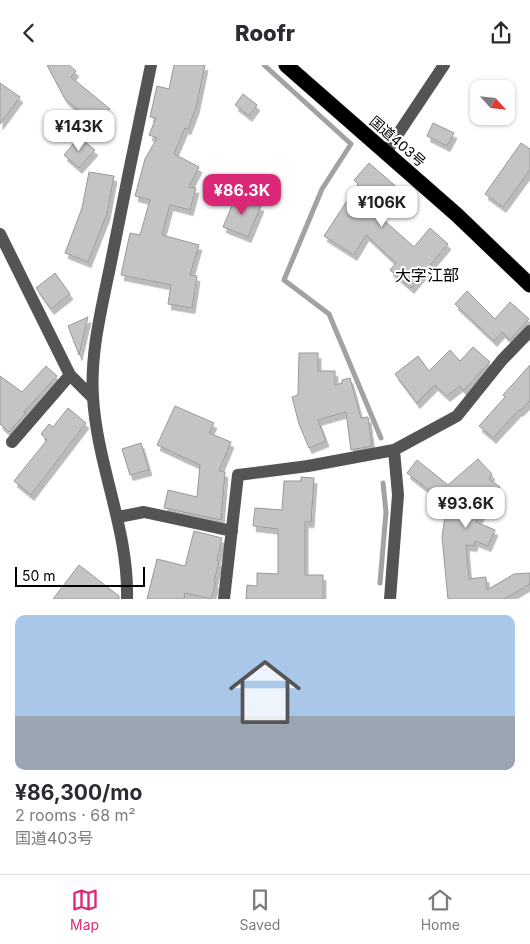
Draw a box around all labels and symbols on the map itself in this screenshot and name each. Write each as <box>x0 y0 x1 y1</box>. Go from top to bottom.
north arrow <box>470 80 515 125</box>
pin: ¥143K <box>44 109 114 152</box>
street label: 国道403号 <box>367 112 429 170</box>
pin: ¥86.3K <box>201 173 283 216</box>
pin: ¥106K <box>347 185 417 228</box>
district label: 大字江部 <box>395 265 459 285</box>
pin: ¥93.6K <box>425 487 507 529</box>
scale bar <box>15 564 145 587</box>

